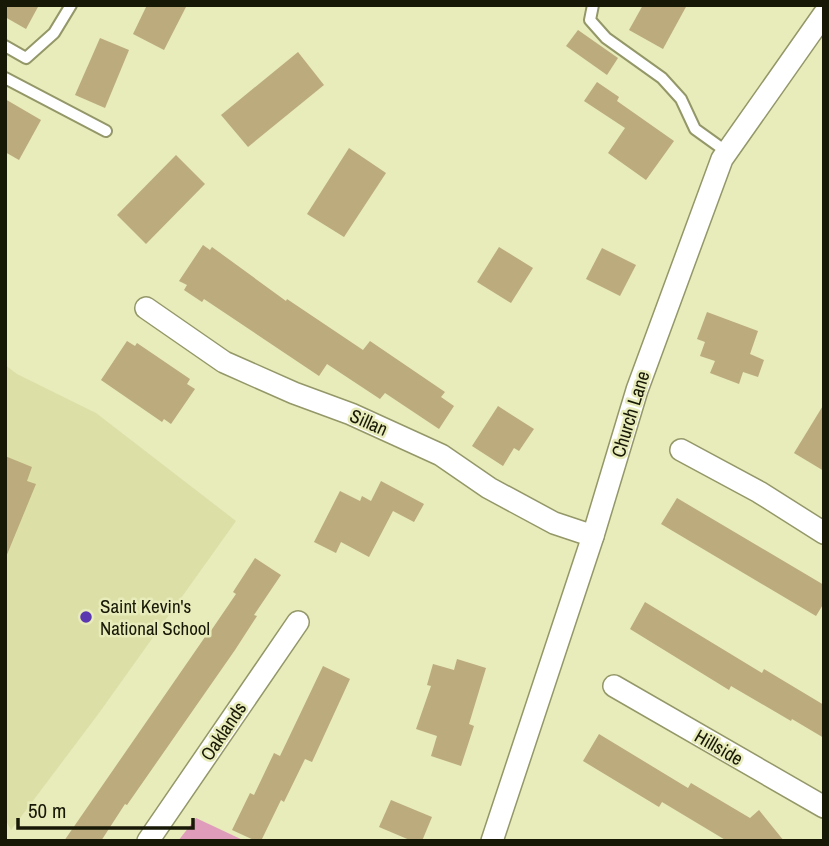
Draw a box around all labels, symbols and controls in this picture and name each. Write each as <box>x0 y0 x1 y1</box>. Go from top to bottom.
street label: Church Lane <box>605 368 655 460</box>
street label: Sillan <box>346 402 392 442</box>
place label: Saint Kevin's National School <box>100 593 210 641</box>
marker: Saint Kevin's National School <box>78 609 94 625</box>
street label: Oaklands <box>194 696 252 766</box>
street label: Hillside <box>690 723 748 771</box>
scale bar <box>18 786 192 830</box>
text: 50 m <box>28 796 66 825</box>

